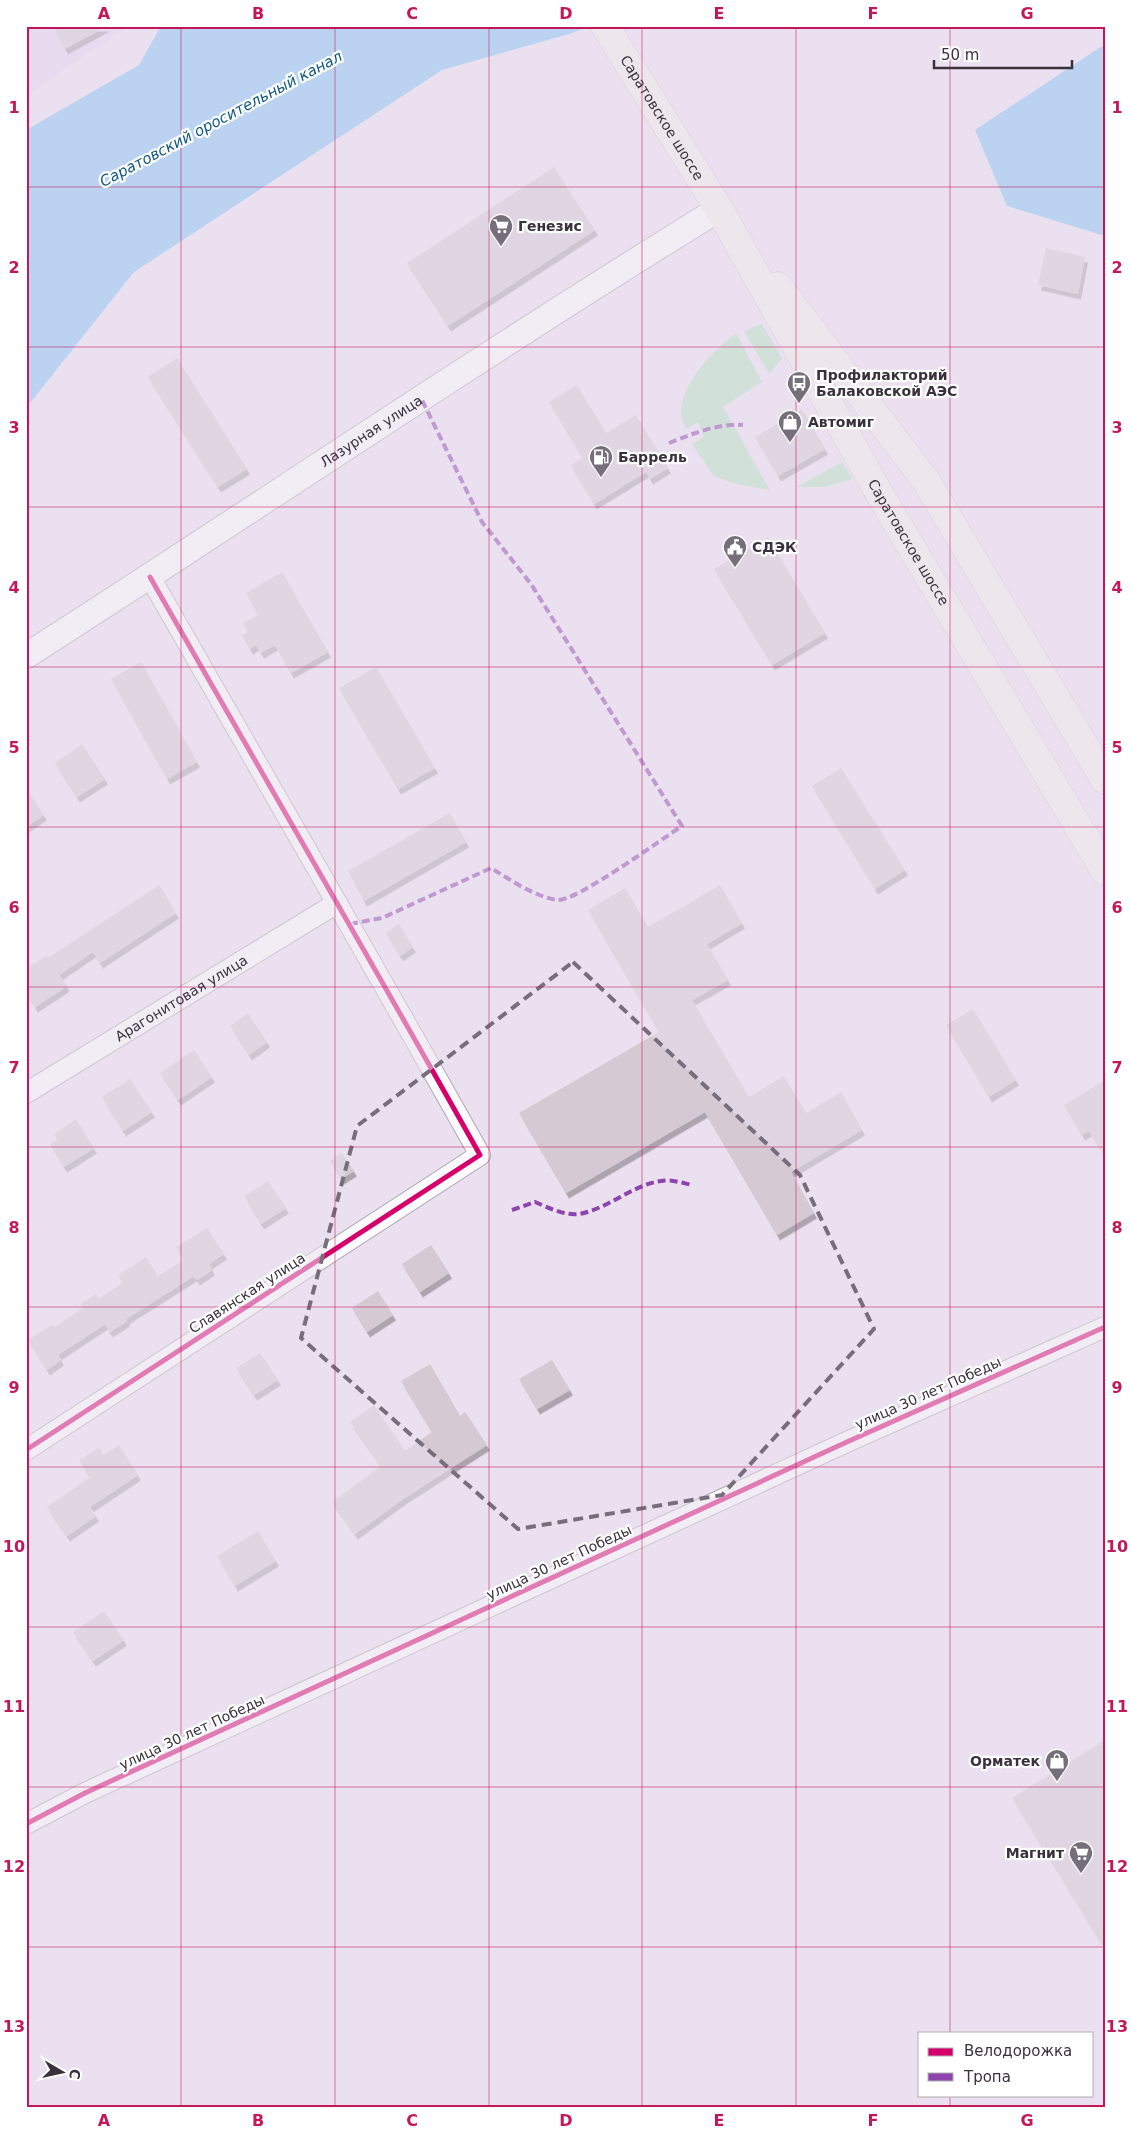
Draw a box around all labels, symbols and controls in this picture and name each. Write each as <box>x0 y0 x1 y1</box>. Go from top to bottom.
text: A <box>98 4 111 23</box>
text: B <box>252 4 264 23</box>
text: C <box>406 4 418 23</box>
text: D <box>559 4 573 23</box>
text: E <box>714 4 724 23</box>
text: F <box>868 4 878 23</box>
text: G <box>1020 4 1034 23</box>
scale bar <box>934 38 1071 70</box>
text: 50 m <box>941 46 979 64</box>
water label: Саратовский оросительный канал <box>97 47 346 191</box>
street label: Саратовское шоссе <box>617 52 707 183</box>
text: 1 <box>8 98 20 117</box>
text: 1 <box>1111 98 1123 117</box>
supermarket icon: Генезис <box>488 213 514 247</box>
place label: Генезис <box>518 218 582 234</box>
text: 2 <box>8 258 20 277</box>
text: 2 <box>1111 258 1123 277</box>
place label: Профилакторий Балаковской АЭС <box>816 367 957 399</box>
bus stop icon: Профилакторий Балаковской АЭС <box>786 370 812 404</box>
street label: Лазурная улица <box>317 392 425 470</box>
shop icon: Автомиг <box>777 409 803 443</box>
place label: Автомиг <box>808 414 874 430</box>
text: 3 <box>8 418 20 437</box>
text: 3 <box>1111 418 1123 437</box>
fuel station icon: Баррель <box>588 444 614 478</box>
place label: Баррель <box>618 449 687 465</box>
street label: Саратовское шоссе <box>865 476 952 608</box>
public building icon: СДЭК <box>722 534 748 568</box>
place label: СДЭК <box>752 539 797 555</box>
text: 4 <box>8 578 20 597</box>
text: 4 <box>1111 578 1123 597</box>
text: 5 <box>8 738 20 757</box>
text: 5 <box>1111 738 1123 757</box>
text: 6 <box>8 898 20 917</box>
text: 6 <box>1111 898 1123 917</box>
street label: Арагонитовая улица <box>112 952 250 1045</box>
text: 7 <box>8 1058 20 1077</box>
text: 7 <box>1111 1058 1123 1077</box>
text: 8 <box>8 1218 20 1237</box>
text: 8 <box>1111 1218 1123 1237</box>
street label: Славянская улица <box>186 1249 308 1337</box>
street label: улица 30 лет Победы <box>852 1353 1004 1433</box>
text: 9 <box>8 1378 20 1397</box>
text: 9 <box>1111 1378 1123 1397</box>
street label: улица 30 лет Победы <box>484 1521 634 1603</box>
text: 10 <box>3 1537 25 1556</box>
text: 10 <box>1106 1537 1128 1556</box>
street label: улица 30 лет Победы <box>117 1691 267 1773</box>
text: 11 <box>3 1697 25 1716</box>
text: 11 <box>1106 1697 1128 1716</box>
shop icon: Орматек <box>1044 1748 1070 1782</box>
place label: Орматек <box>970 1753 1040 1769</box>
supermarket icon: Магнит <box>1068 1840 1094 1874</box>
place label: Магнит <box>1006 1845 1065 1861</box>
text: 12 <box>3 1857 25 1876</box>
text: 12 <box>1106 1857 1128 1876</box>
text: 13 <box>3 2017 25 2036</box>
text: 13 <box>1106 2017 1128 2036</box>
legend <box>918 2032 1094 2096</box>
text: Велодорожка <box>964 2042 1072 2060</box>
north arrow <box>38 2046 88 2096</box>
text: С <box>66 2068 84 2080</box>
text: Тропа <box>963 2068 1011 2086</box>
text: A <box>98 2111 111 2130</box>
text: B <box>252 2111 264 2130</box>
text: C <box>406 2111 418 2130</box>
text: D <box>559 2111 573 2130</box>
text: E <box>714 2111 724 2130</box>
text: F <box>868 2111 878 2130</box>
text: G <box>1020 2111 1034 2130</box>

